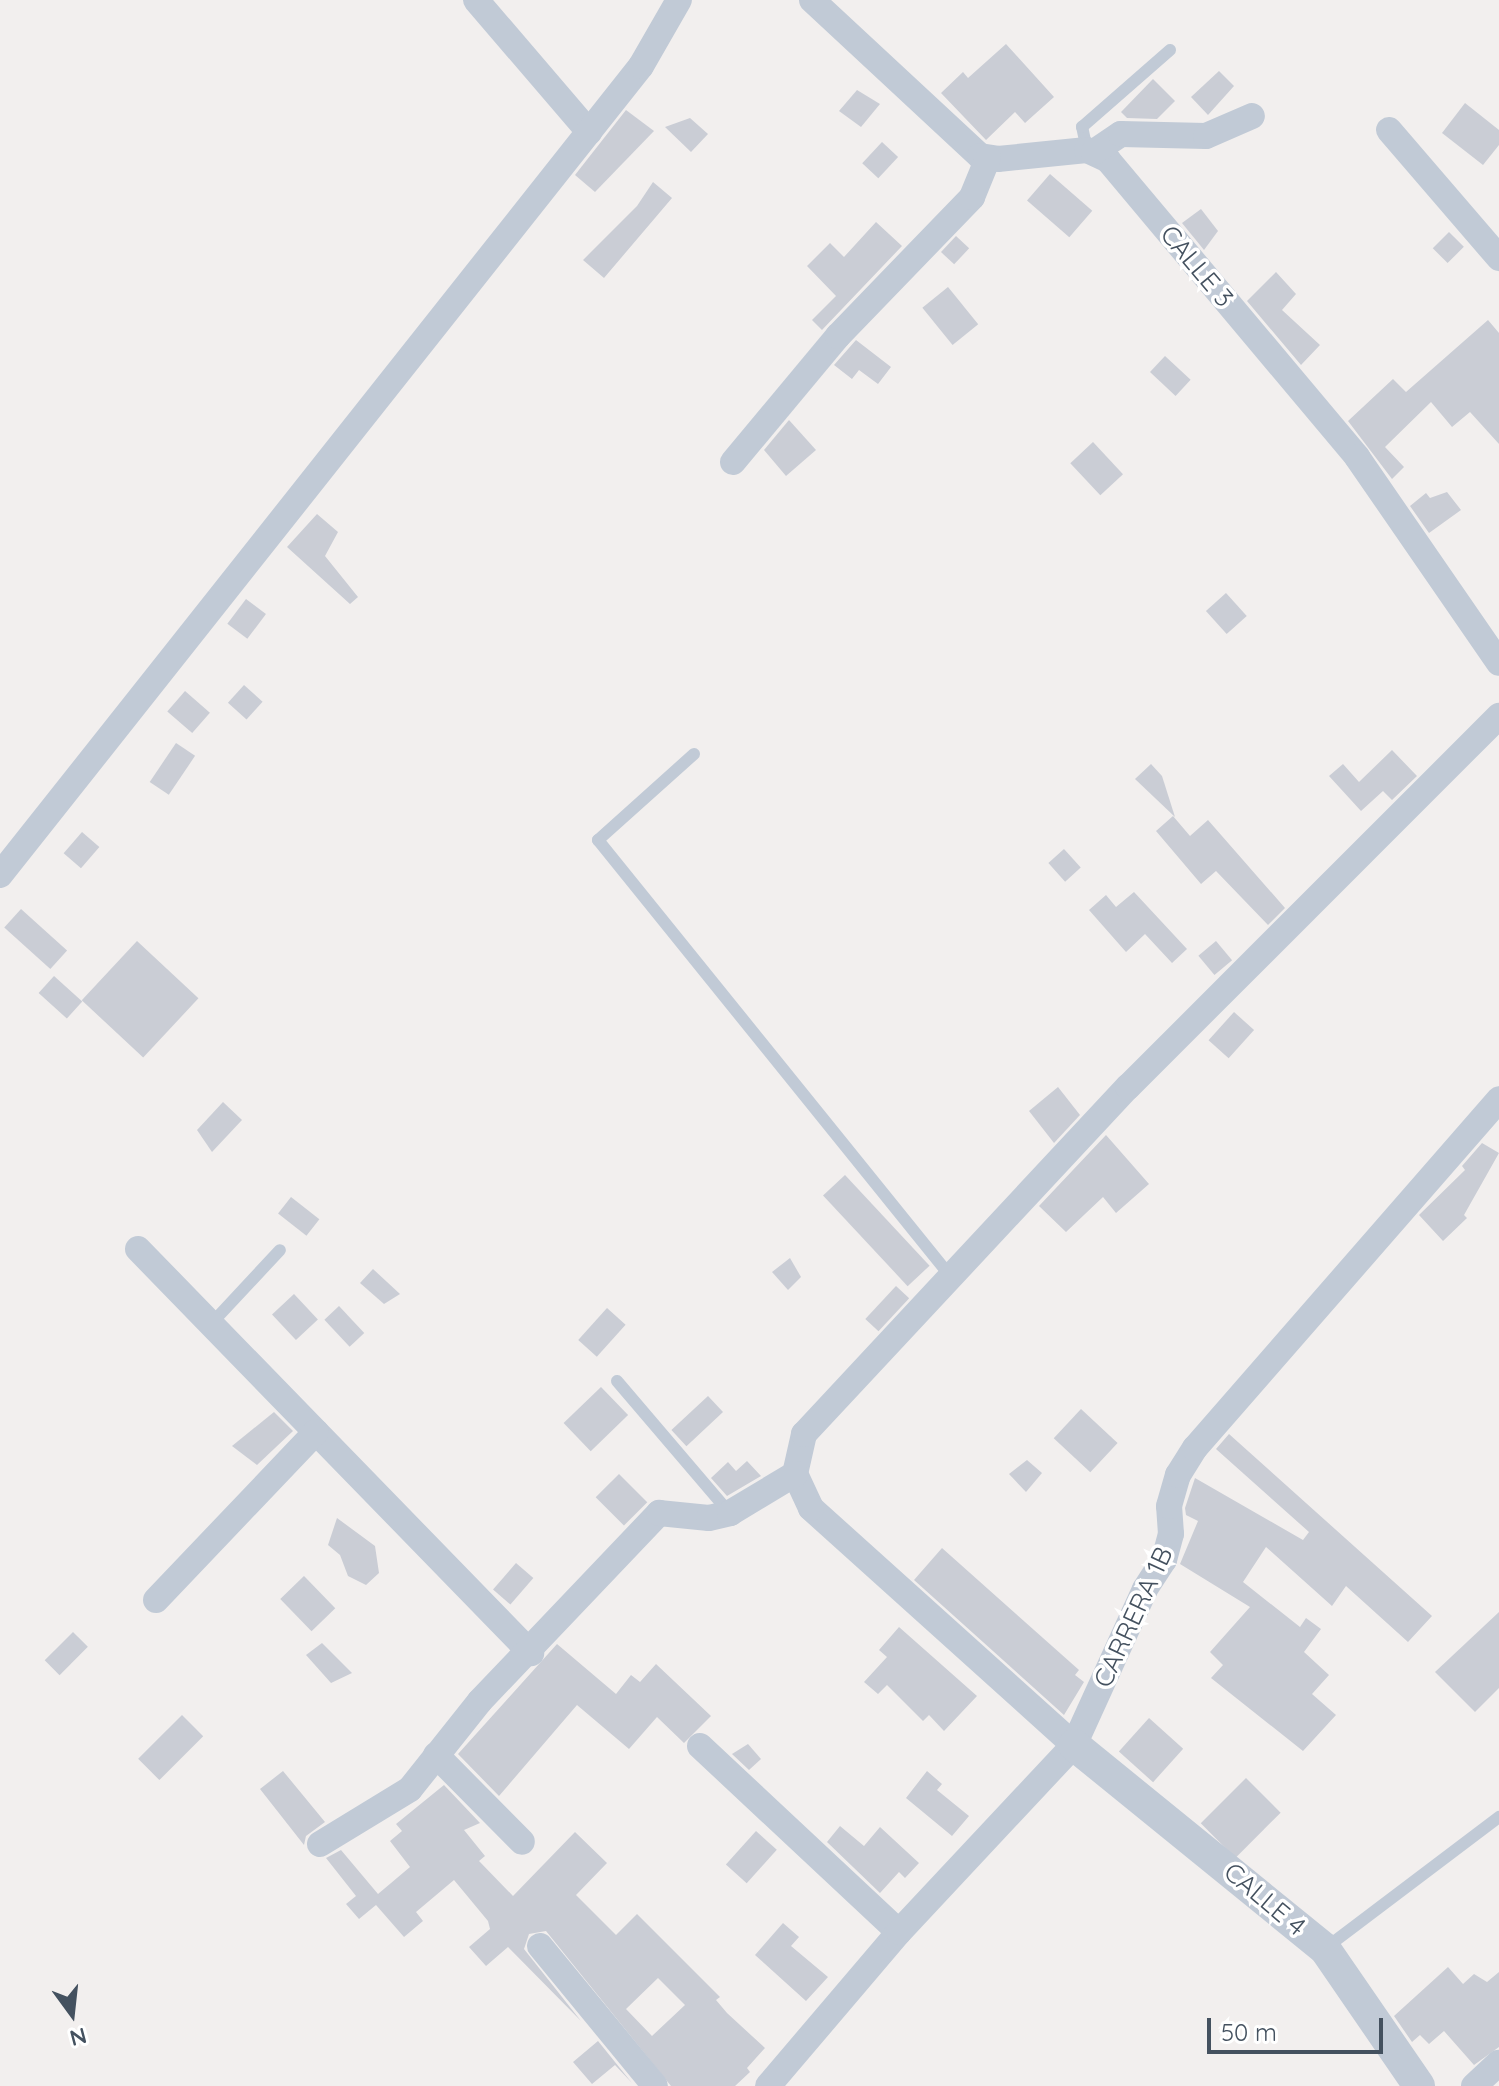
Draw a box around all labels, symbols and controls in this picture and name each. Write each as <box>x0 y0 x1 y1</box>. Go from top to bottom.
street label: CALLE 3 <box>1154 219 1240 313</box>
street label: CARRERA 1B <box>1087 1542 1179 1692</box>
street label: CALLE 4 <box>1218 1856 1312 1942</box>
north arrow <box>32 1974 112 2054</box>
scale bar <box>1211 2002 1387 2052</box>
text: 50 m <box>1221 2017 1277 2047</box>
text: N <box>67 2022 90 2053</box>

